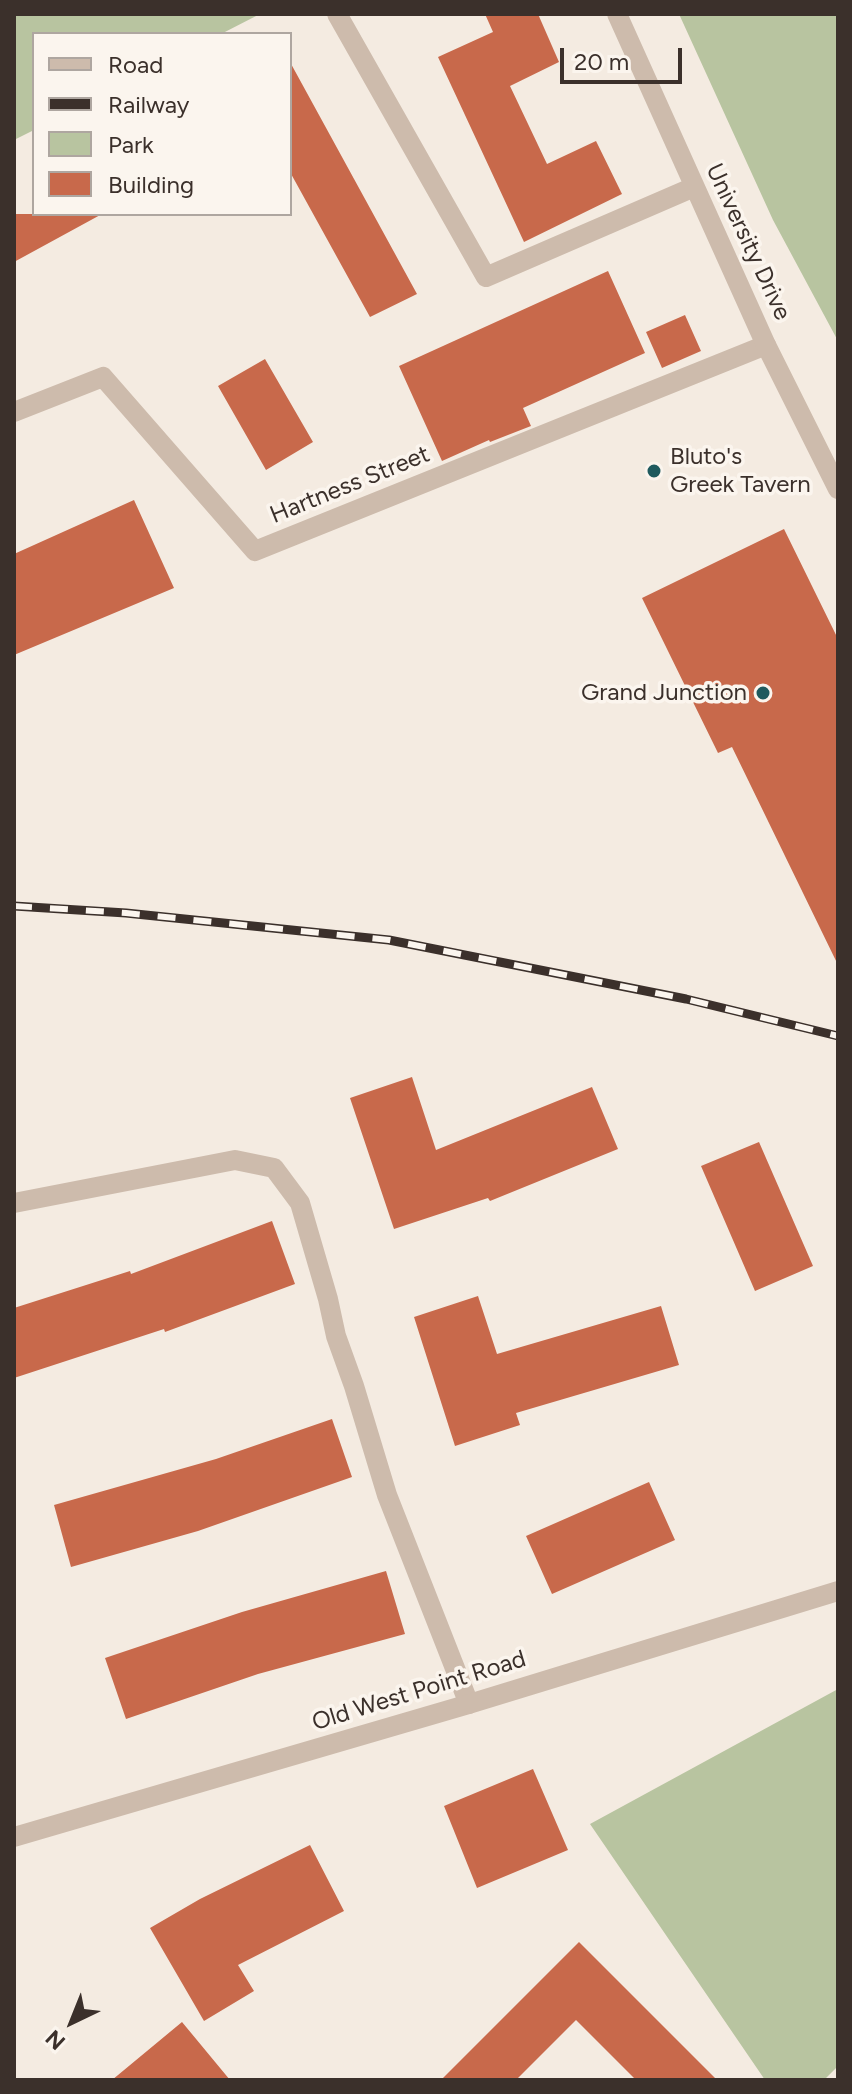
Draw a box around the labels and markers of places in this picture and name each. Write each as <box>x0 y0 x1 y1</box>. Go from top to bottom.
place label: Bluto's Greek Tavern <box>670 443 811 499</box>
marker: Bluto's Greek Tavern <box>645 462 663 480</box>
place label: Grand Junction <box>581 679 747 707</box>
marker: Grand Junction <box>754 684 772 702</box>

